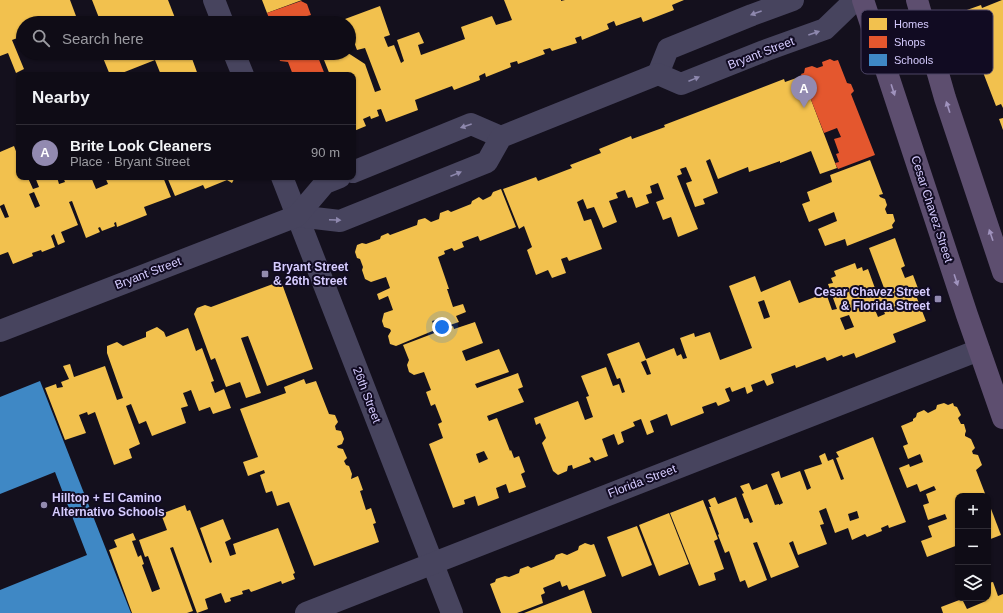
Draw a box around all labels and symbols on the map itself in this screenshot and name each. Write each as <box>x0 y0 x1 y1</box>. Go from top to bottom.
legend <box>861 10 993 74</box>
one-way arrow <box>750 11 762 17</box>
text: Homes <box>894 18 929 30</box>
one-way arrow <box>808 30 820 36</box>
street label: Bryant Street <box>726 34 797 72</box>
text: Shops <box>894 36 926 48</box>
text: Schools <box>894 54 934 66</box>
one-way arrow <box>688 75 700 81</box>
pin: A <box>791 75 817 108</box>
one-way arrow <box>890 85 896 97</box>
one-way arrow <box>944 100 950 112</box>
one-way arrow <box>459 124 471 130</box>
street label: Cesar Chavez Street <box>908 154 956 265</box>
one-way arrow <box>451 171 463 177</box>
one-way arrow <box>329 217 342 223</box>
one-way arrow <box>987 229 993 241</box>
street label: Bryant Street <box>113 254 184 292</box>
place label: Bryant Street & 26th Street <box>273 260 348 288</box>
marker: Bryant Street & 26th Street <box>260 269 270 279</box>
one-way arrow <box>953 274 959 286</box>
place label: Cesar Chavez Street & Florida Street <box>814 285 930 313</box>
marker: Cesar Chavez Street & Florida Street <box>933 294 943 304</box>
your location <box>432 317 452 337</box>
street label: 26th Street <box>350 365 384 426</box>
street label: Florida Street <box>606 461 679 500</box>
place label: Hilltop + El Camino Alternativo Schools <box>52 491 165 519</box>
marker: Hilltop + El Camino Alternativo Schools <box>39 500 49 510</box>

